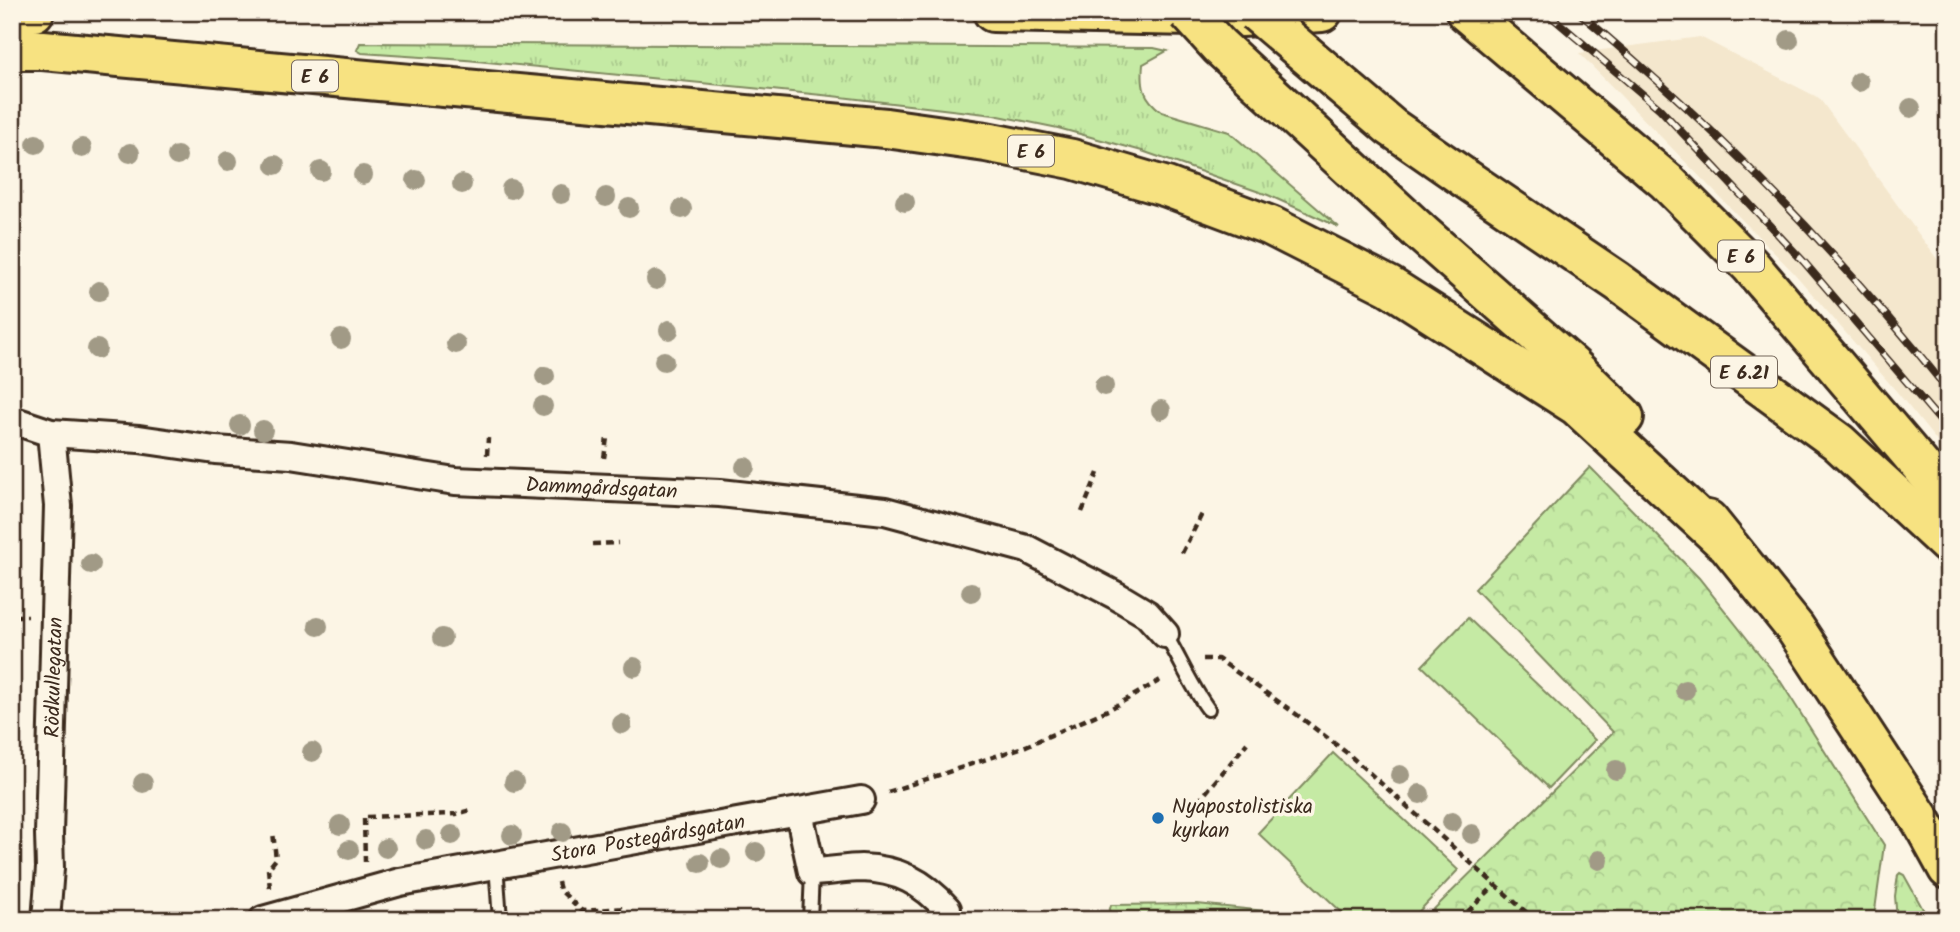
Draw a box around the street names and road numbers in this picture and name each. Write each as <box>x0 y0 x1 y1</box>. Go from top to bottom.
road number: E 6 <box>292 60 338 92</box>
road number: E 6 <box>1008 136 1054 167</box>
road number: E 6 <box>1718 240 1764 272</box>
road number: E 6.21 <box>1711 356 1777 388</box>
street label: Dammgårdsgatan <box>525 469 678 509</box>
street label: Rödkullegatan <box>37 616 73 738</box>
street label: Stora Postegårdsgatan <box>548 806 748 873</box>

